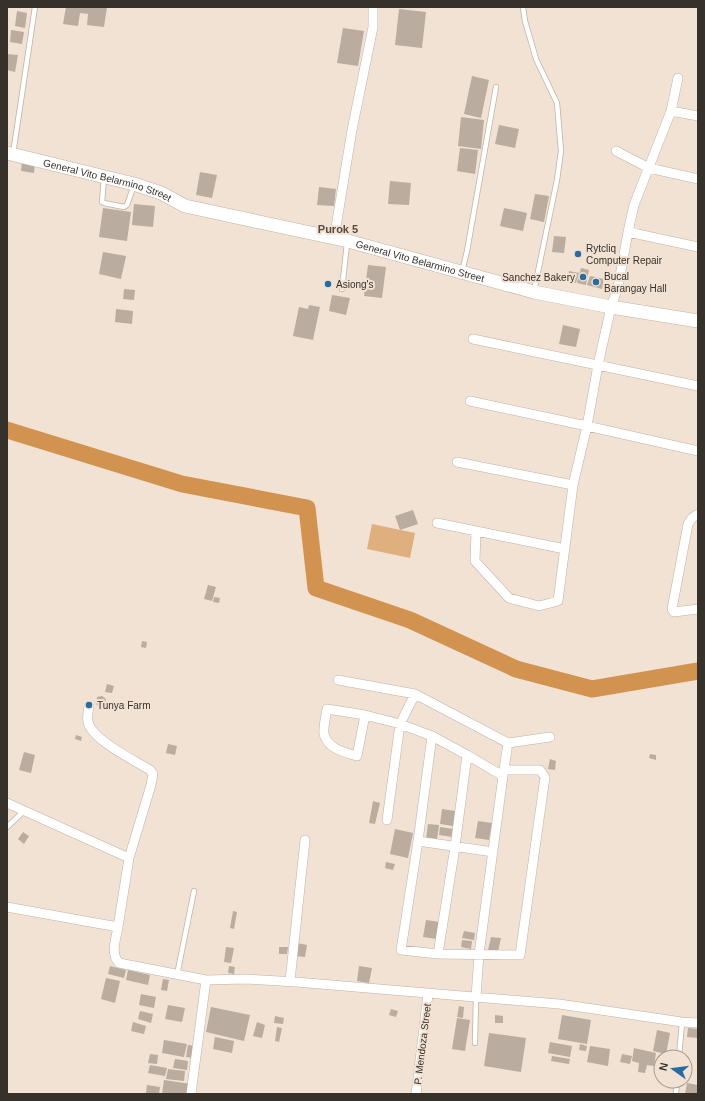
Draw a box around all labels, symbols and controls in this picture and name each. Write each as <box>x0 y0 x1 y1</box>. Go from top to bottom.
street label: General Vito Belarmino Street <box>42 157 173 204</box>
district label: Purok 5 <box>318 223 358 235</box>
street label: General Vito Belarmino Street <box>355 238 486 284</box>
place label: Rytcliq Computer Repair <box>586 243 663 266</box>
marker: Rytcliq Computer Repair <box>573 249 583 259</box>
place label: Bucal Barangay Hall <box>604 271 667 294</box>
place label: Sanchez Bakery <box>502 272 575 283</box>
marker: Sanchez Bakery <box>578 272 588 282</box>
marker: Bucal Barangay Hall <box>591 277 601 287</box>
marker: Asiong's <box>323 279 333 289</box>
place label: Asiong's <box>336 279 374 290</box>
marker: Tunya Farm <box>84 700 94 710</box>
place label: Tunya Farm <box>97 700 151 711</box>
street label: P. Mendoza Street <box>412 1003 433 1085</box>
north arrow <box>653 1049 693 1089</box>
text: N <box>657 1061 670 1072</box>

